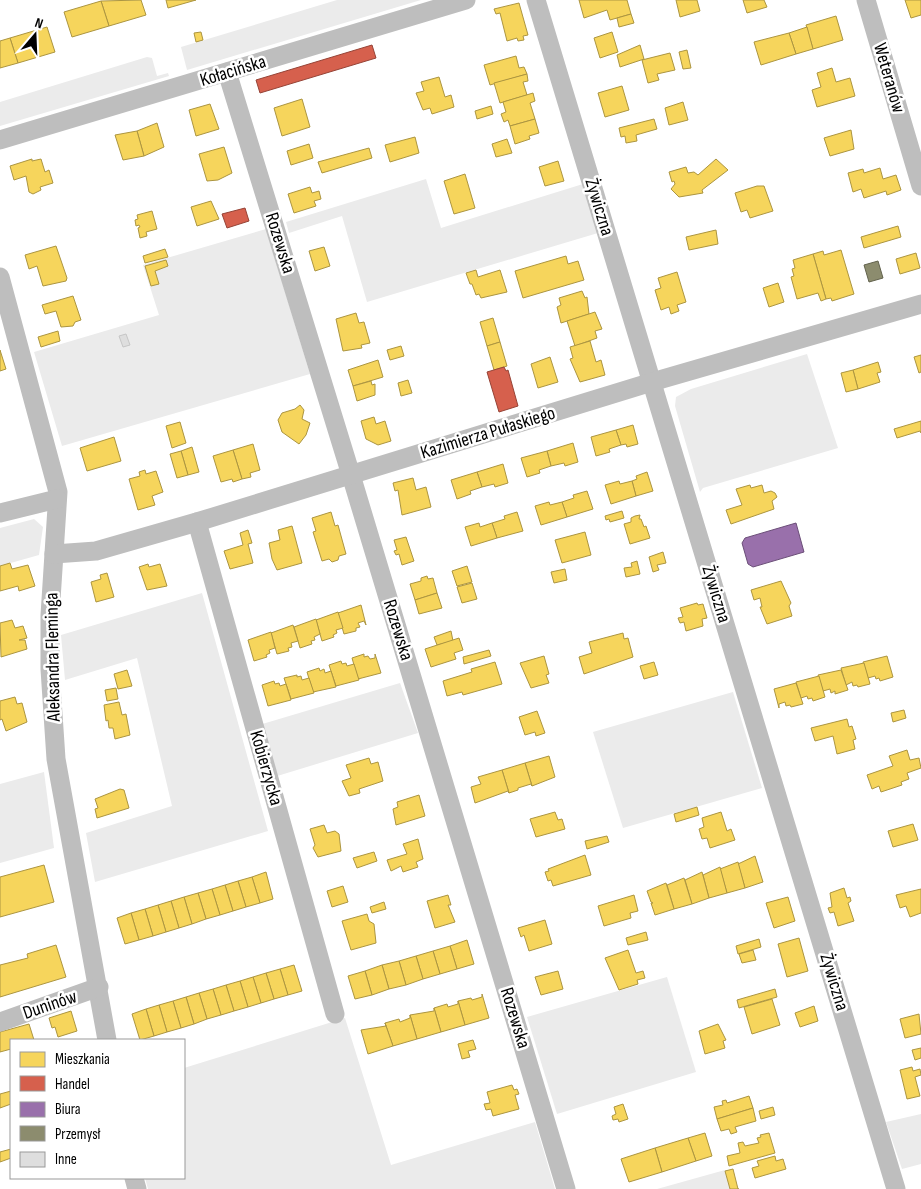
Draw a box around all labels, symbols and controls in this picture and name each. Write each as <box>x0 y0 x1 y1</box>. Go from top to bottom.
north arrow <box>10 10 60 60</box>
text: N <box>33 14 45 32</box>
street label: Weteranów <box>868 40 910 116</box>
street label: Kołacińska <box>197 50 269 92</box>
street label: Żywiczna <box>579 176 619 238</box>
street label: Rozewska <box>260 210 300 276</box>
street label: Kazimierza Pułaskiego <box>418 402 558 464</box>
street label: Żywiczna <box>696 563 736 625</box>
street label: Aleksandra Fleminga <box>40 592 66 723</box>
street label: Rozewska <box>378 597 418 663</box>
street label: Kobierzycka <box>244 728 288 808</box>
street label: Żywiczna <box>814 951 854 1013</box>
street label: Duninów <box>20 985 80 1025</box>
street label: Rozewska <box>495 985 535 1051</box>
legend <box>10 1039 185 1179</box>
text: Mieszkania <box>55 1050 110 1069</box>
text: Handel <box>55 1075 90 1094</box>
text: Biura <box>55 1100 81 1119</box>
text: Przemysł <box>55 1125 101 1144</box>
text: Inne <box>55 1150 77 1169</box>

